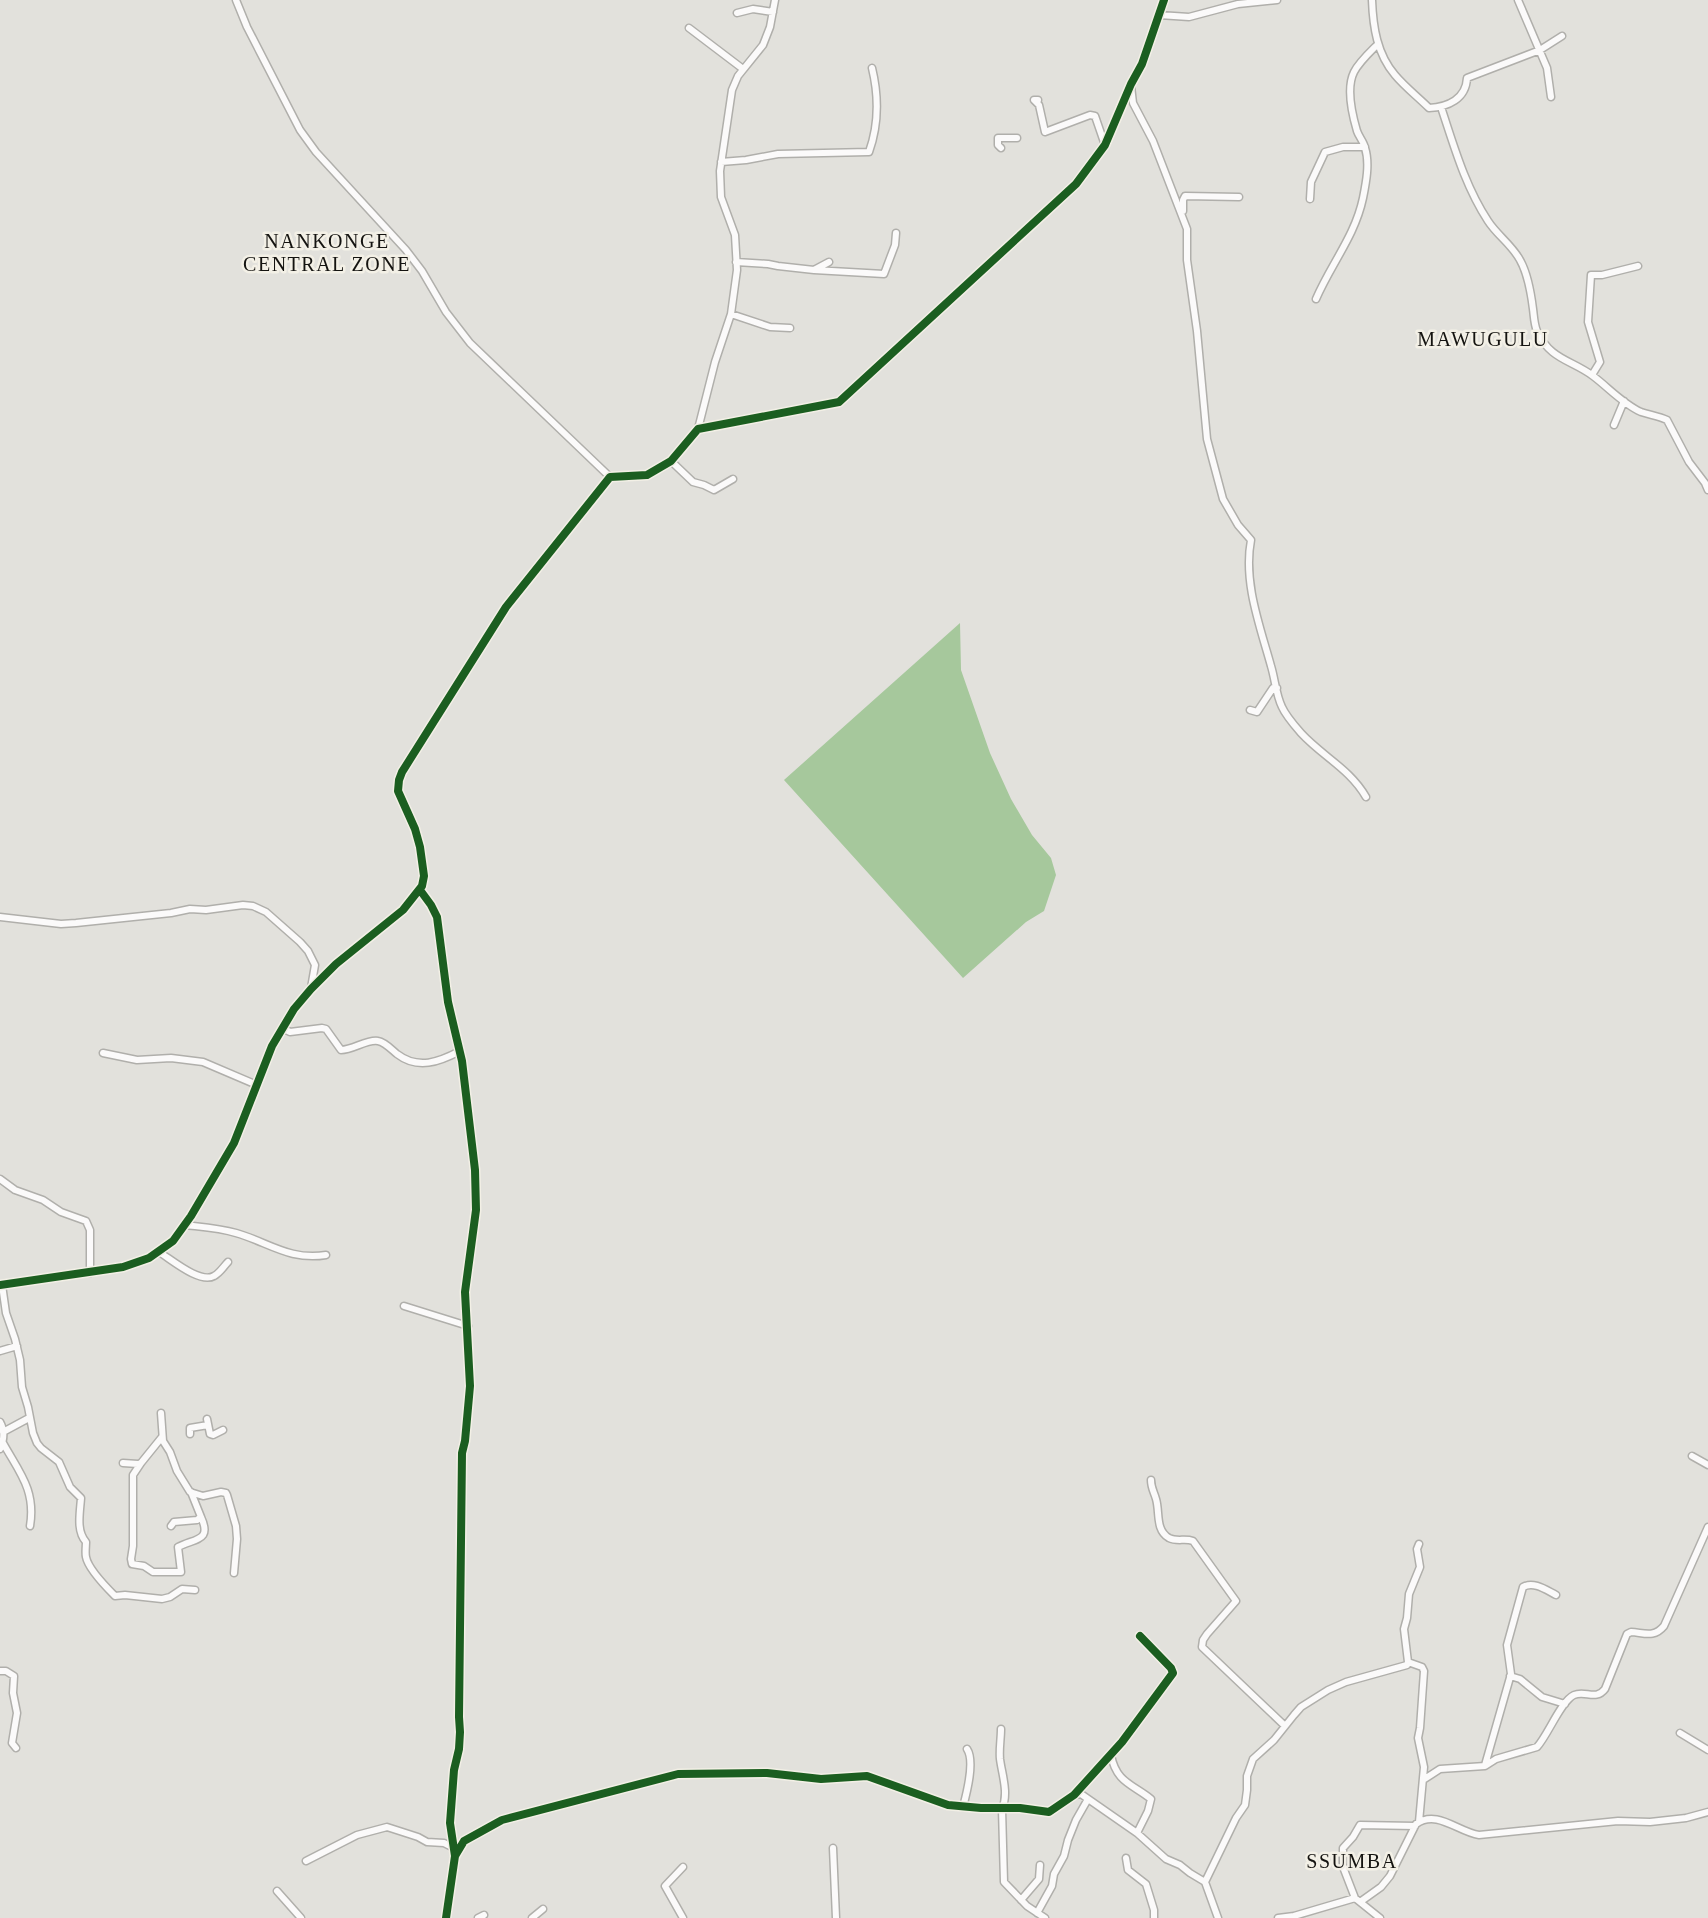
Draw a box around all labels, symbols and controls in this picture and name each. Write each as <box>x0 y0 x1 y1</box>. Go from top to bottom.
district label: NANKONGE CENTRAL ZONE <box>243 230 411 275</box>
district label: MAWUGULU <box>1417 328 1549 350</box>
district label: SSUMBA <box>1306 1850 1398 1872</box>

